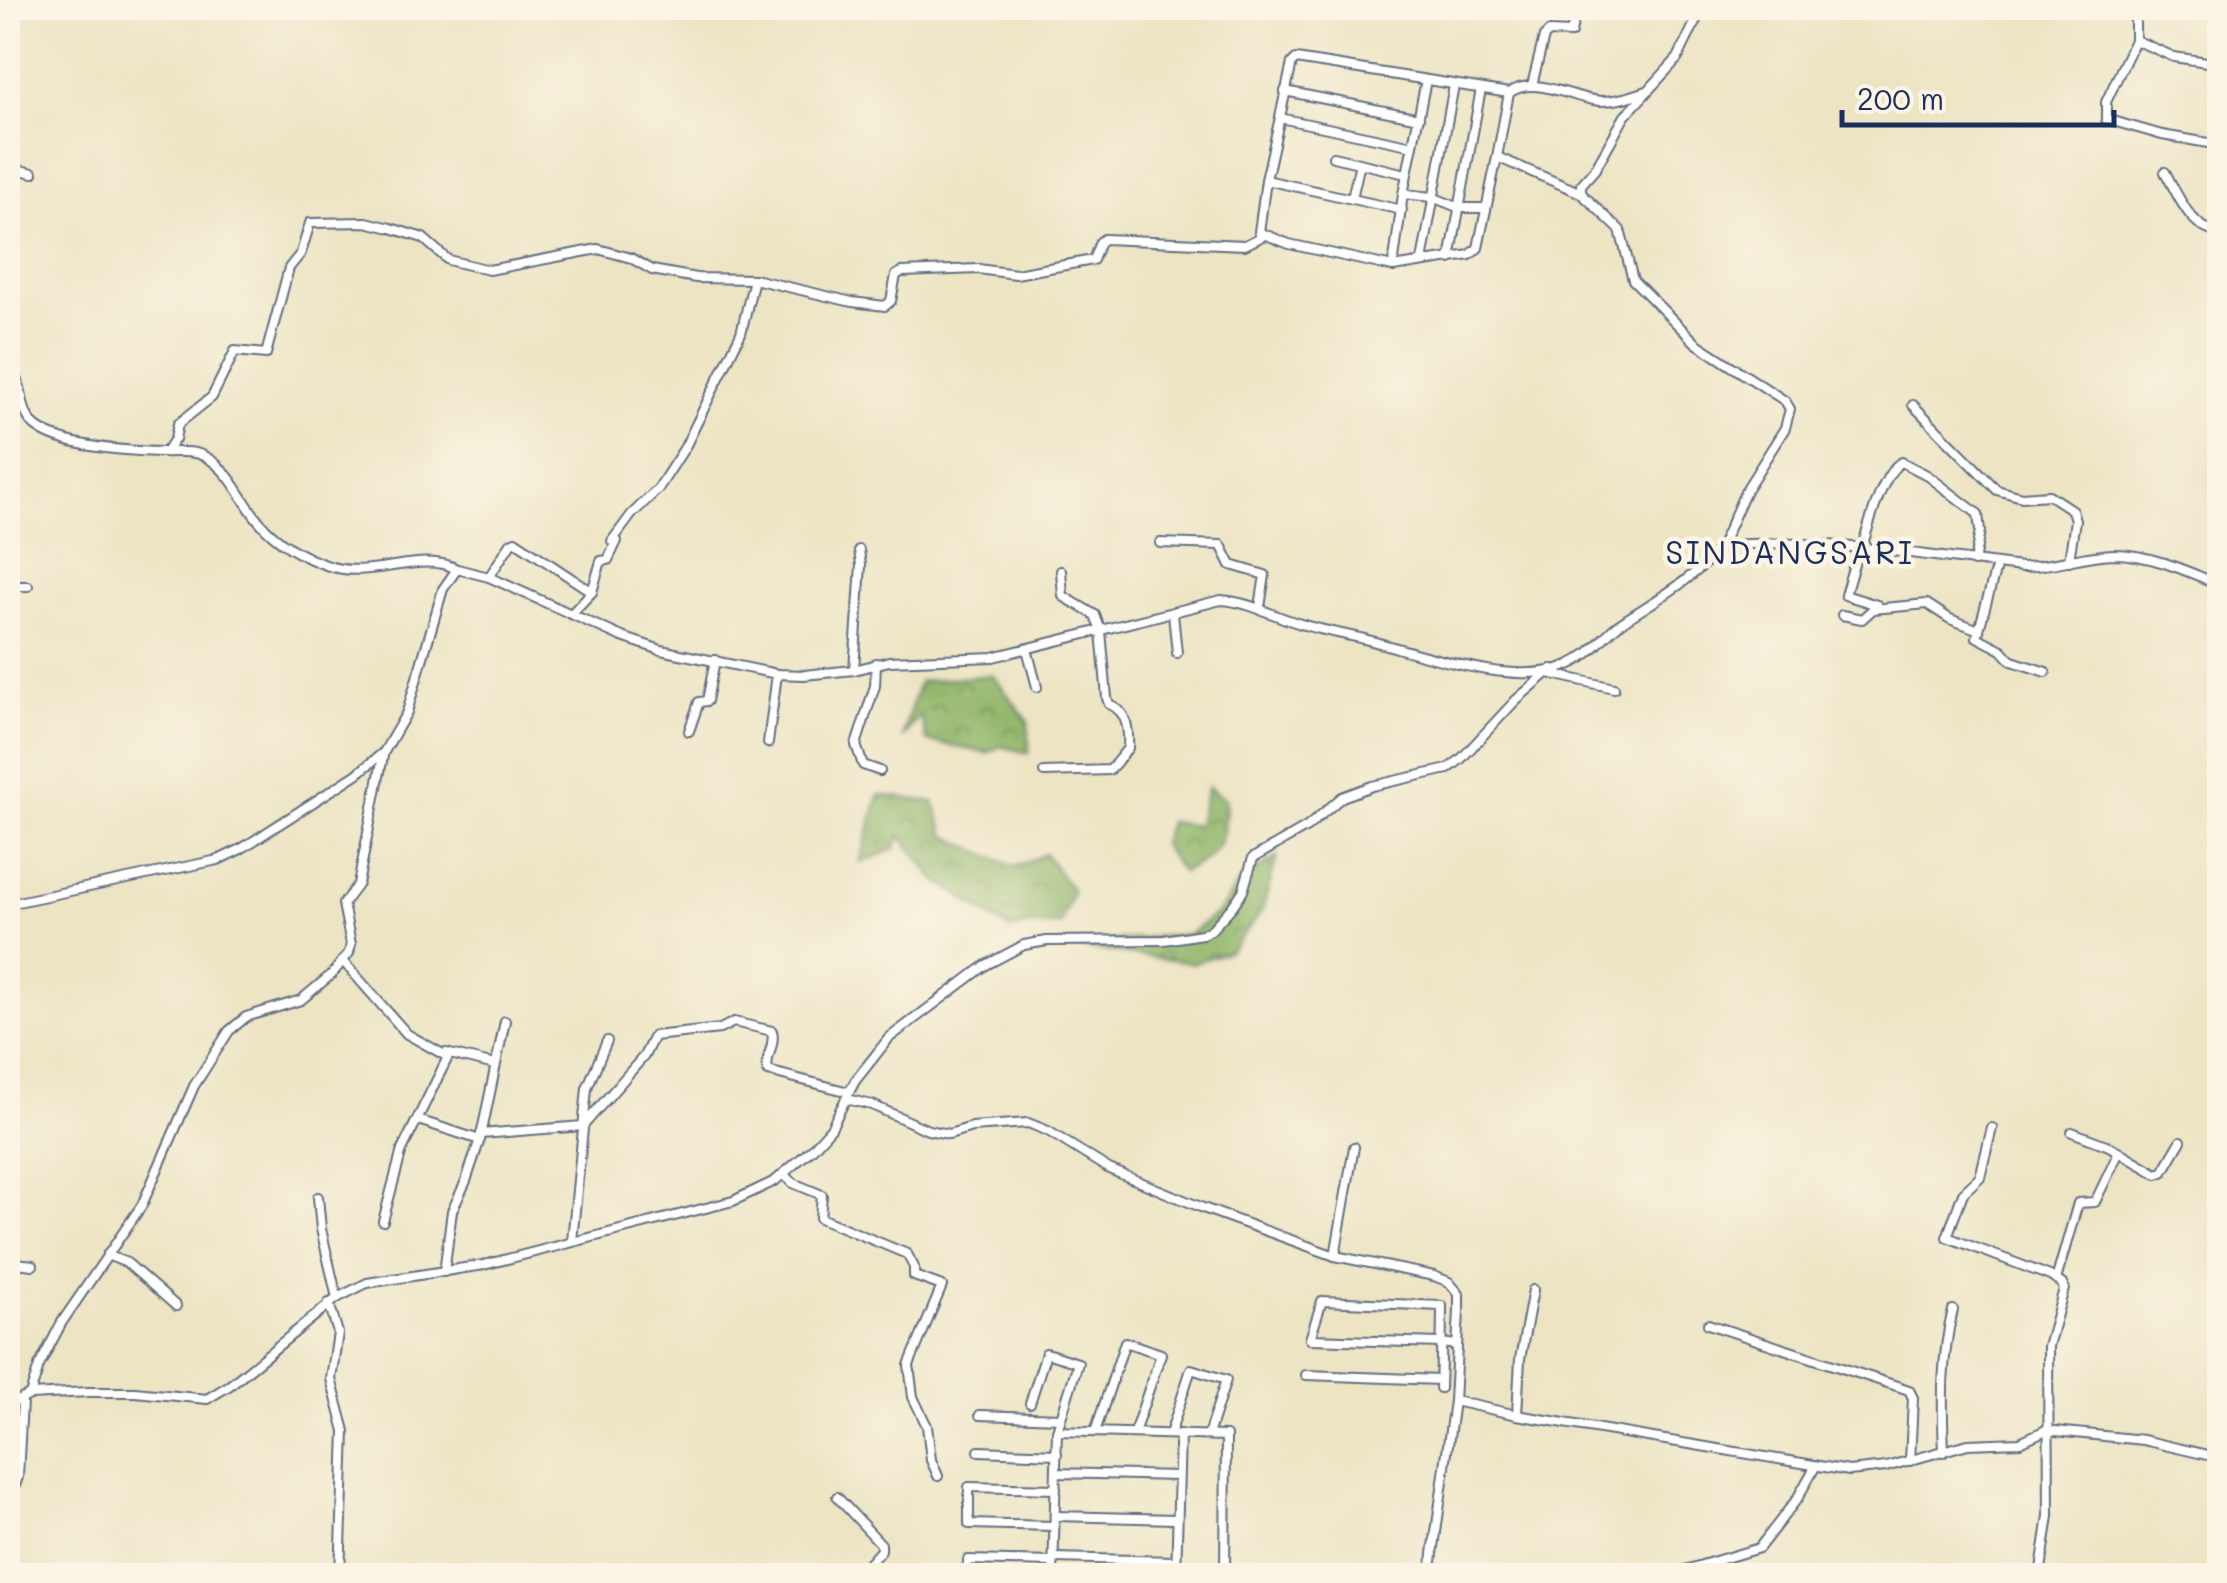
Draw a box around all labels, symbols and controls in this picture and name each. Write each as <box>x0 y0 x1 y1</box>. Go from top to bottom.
scale bar <box>1842 65 2114 127</box>
text: 200 m <box>1857 78 1944 118</box>
district label: SINDANGSARI <box>1665 530 1915 572</box>

